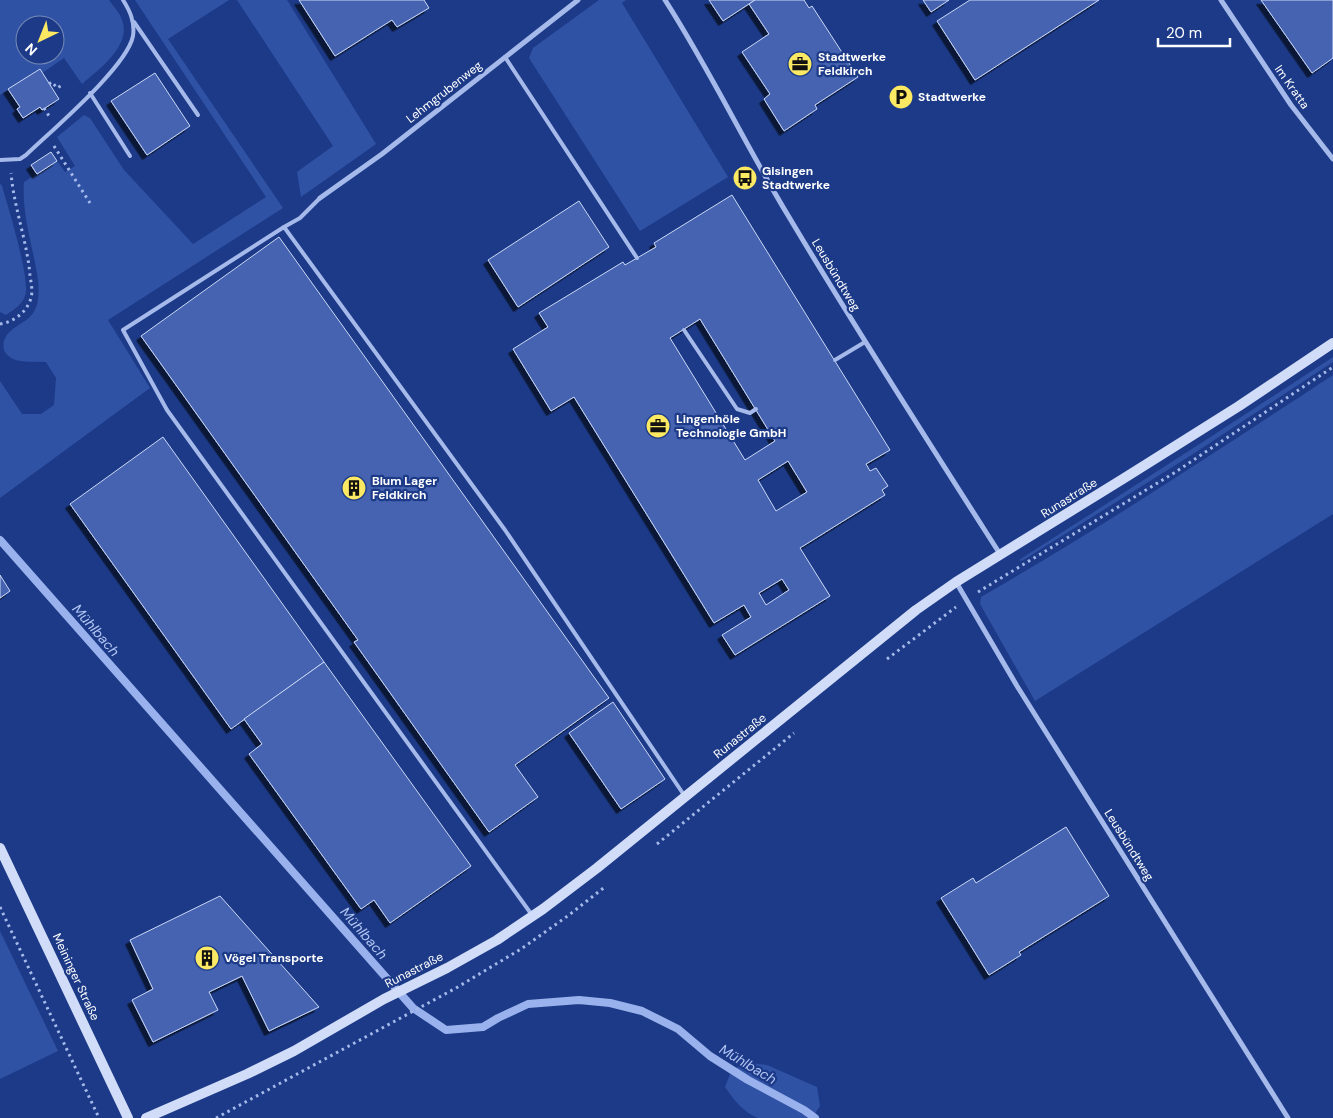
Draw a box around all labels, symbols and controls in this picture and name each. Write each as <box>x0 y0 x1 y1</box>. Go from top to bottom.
north arrow <box>15 15 65 65</box>
scale bar <box>1158 15 1230 47</box>
text: 20 m <box>1166 23 1202 43</box>
text: N <box>21 39 41 60</box>
place label: Stadtwerke Feldkirch <box>818 49 886 79</box>
office icon: Stadtwerke Feldkirch <box>787 51 813 77</box>
street label: Lehmgrubenweg <box>403 57 485 127</box>
street label: Im Kratta <box>1271 62 1313 112</box>
parking icon: Stadtwerke <box>888 84 914 110</box>
place label: Stadtwerke <box>918 89 986 105</box>
place label: Gisingen Stadtwerke <box>762 163 830 193</box>
bus stop icon: Gisingen Stadtwerke <box>732 165 758 191</box>
street label: Leusbündtweg <box>808 236 864 314</box>
place label: Lingenhöle Technologie GmbH <box>676 411 786 441</box>
office icon: Lingenhöle Technologie GmbH <box>645 413 671 439</box>
place label: Blum Lager Feldkirch <box>372 473 437 503</box>
street label: Runastraße <box>1038 474 1100 522</box>
building icon: Blum Lager Feldkirch <box>341 475 367 501</box>
water label: Mühlbach <box>68 600 124 660</box>
street label: Runastraße <box>710 710 770 762</box>
street label: Leusbündtweg <box>1101 806 1158 884</box>
water label: Mühlbach <box>336 903 392 963</box>
street label: Meininger Straße <box>49 931 103 1023</box>
building icon: Vögel Transporte <box>194 945 220 971</box>
street label: Runastraße <box>382 948 446 992</box>
place label: Vögel Transporte <box>224 950 324 966</box>
water label: Mühlbach <box>716 1040 780 1088</box>

